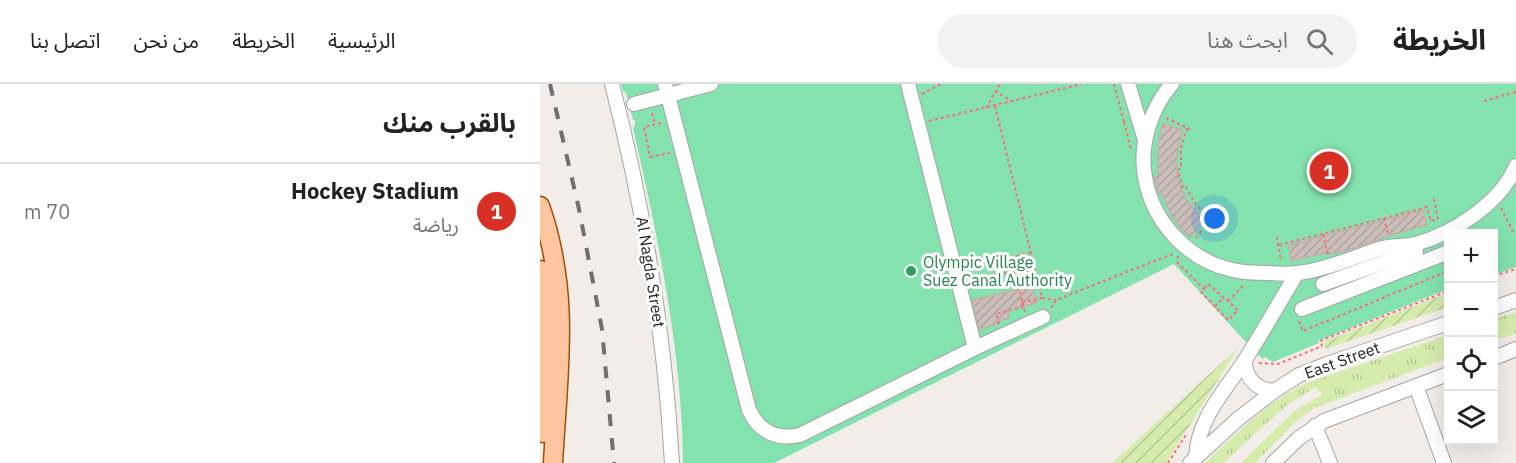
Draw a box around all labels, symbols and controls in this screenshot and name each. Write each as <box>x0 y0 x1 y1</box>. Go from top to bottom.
search box <box>937 14 1357 68</box>
text: الخريطة <box>1393 21 1486 58</box>
text: ابحث هنا <box>1207 25 1288 54</box>
icon: search <box>1303 25 1336 58</box>
text: اتصل بنا <box>30 26 100 54</box>
text: من نحن <box>133 26 199 54</box>
text: الخريطة <box>232 26 295 54</box>
text: الرئيسية <box>328 26 396 54</box>
text: بالقرب منك <box>383 105 516 139</box>
pin: 1 <box>1310 148 1348 194</box>
text: Hockey Stadium <box>291 176 459 205</box>
text: 70 m <box>24 198 70 225</box>
text: 1 <box>491 198 503 225</box>
your location <box>1200 204 1229 233</box>
text: رياضة <box>413 211 459 238</box>
street label: Al Nagda Street <box>632 215 670 329</box>
map controls <box>1444 229 1498 445</box>
button: + <box>1444 229 1498 283</box>
place label: Olympic Village Suez Canal Authority <box>923 252 1072 290</box>
marker: Olympic Village Suez Canal Authority <box>904 264 918 278</box>
button: − <box>1444 283 1498 337</box>
street label: East Street <box>1302 337 1382 383</box>
button: locate <box>1444 337 1498 391</box>
button: layers <box>1444 391 1498 445</box>

